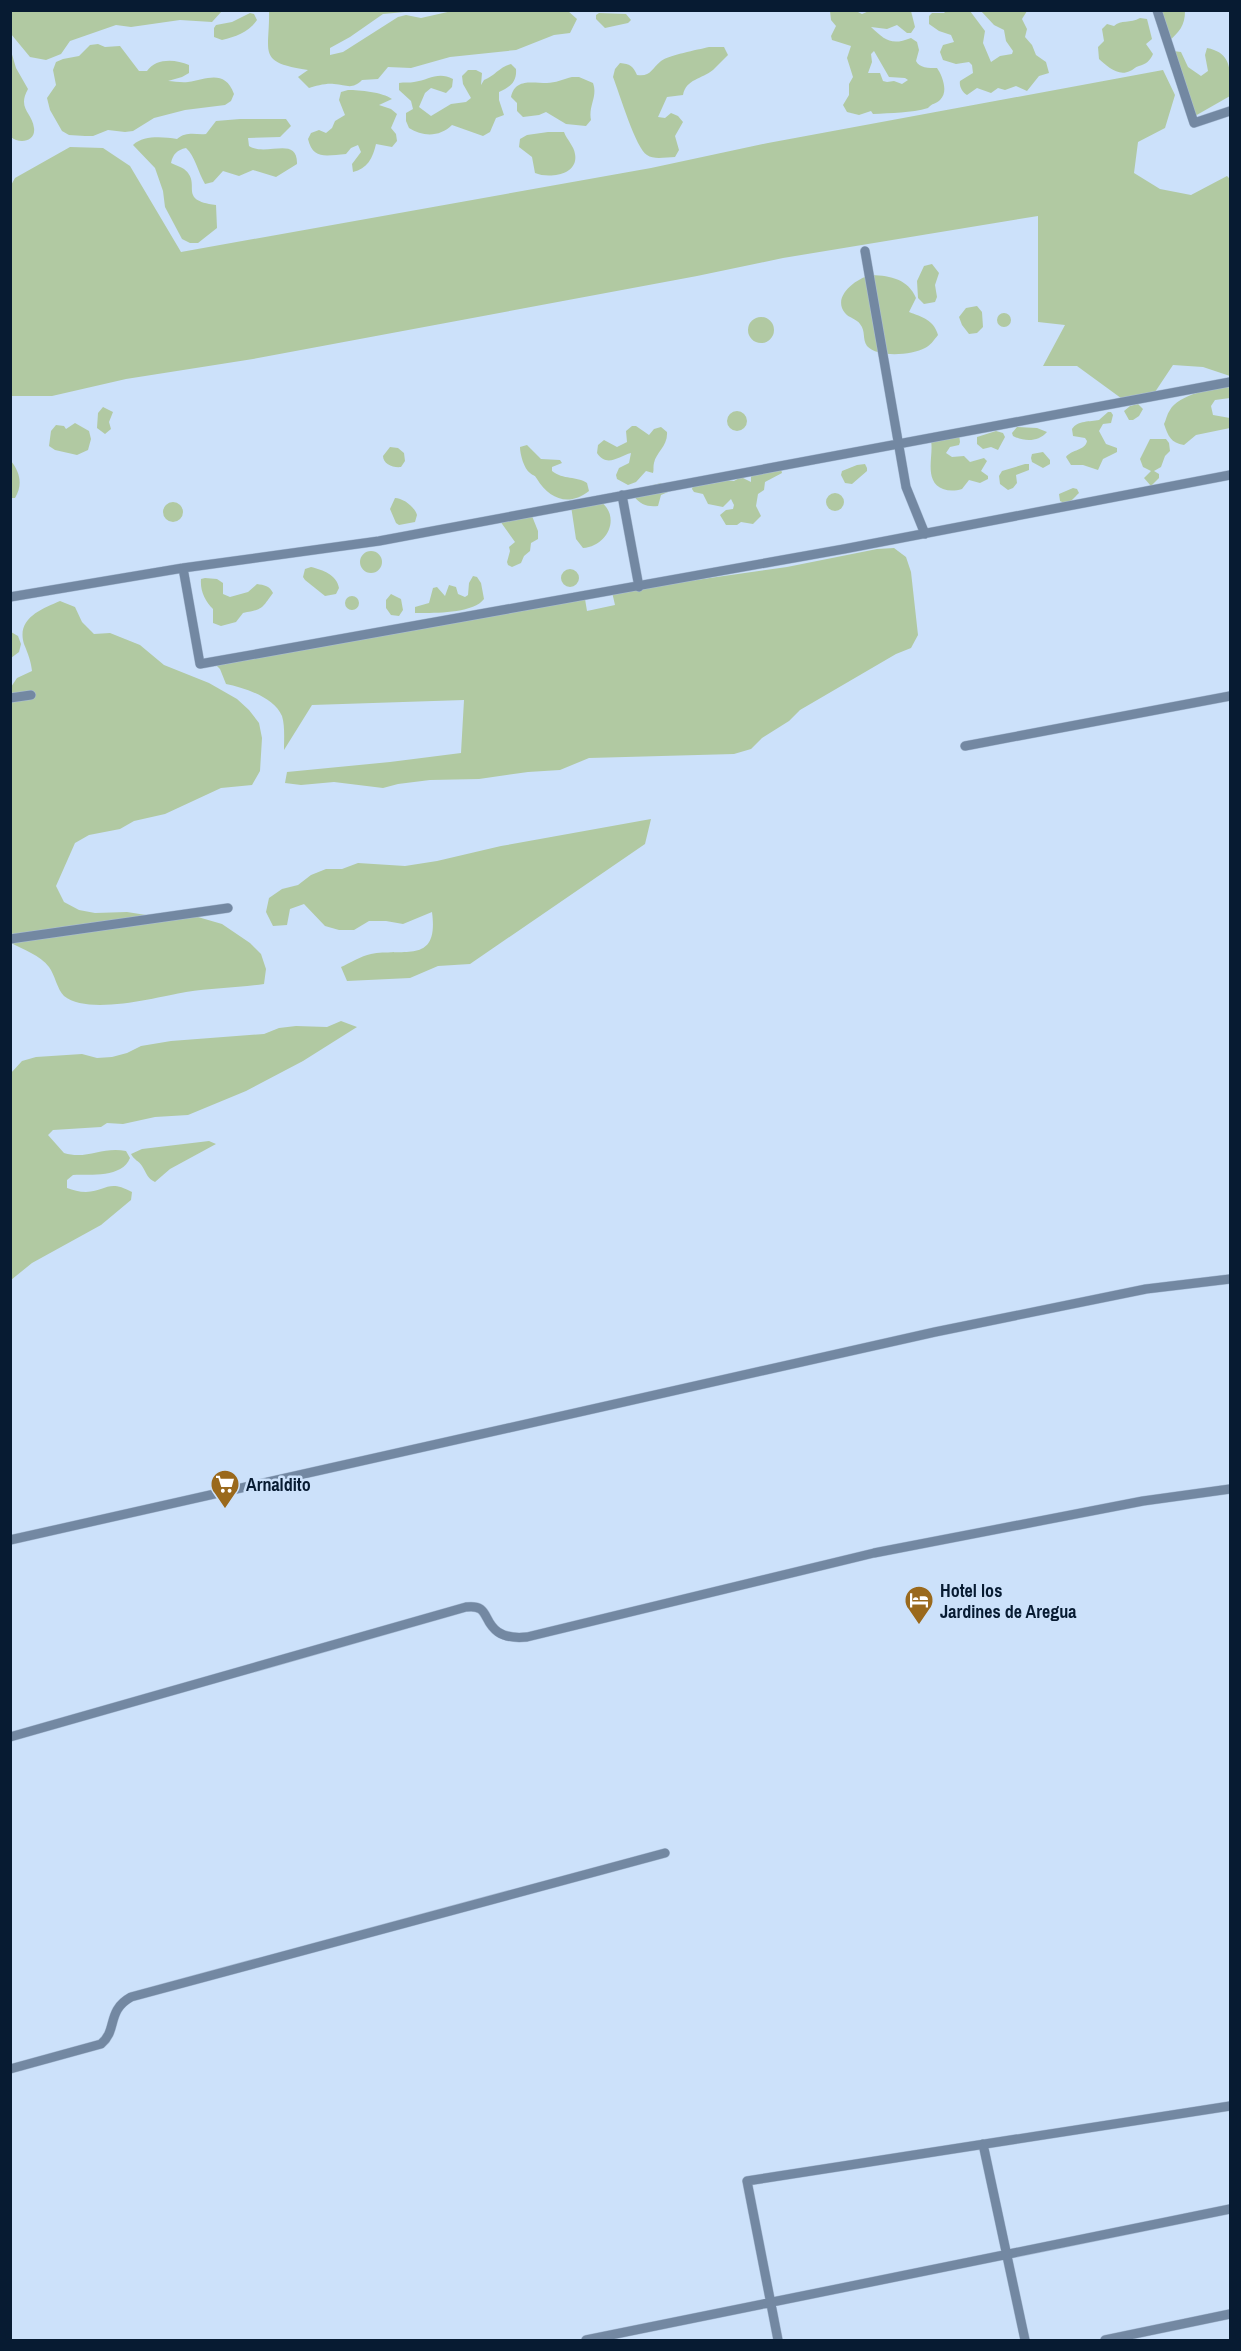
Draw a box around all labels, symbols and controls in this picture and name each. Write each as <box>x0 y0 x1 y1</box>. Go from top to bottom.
supermarket icon: Arnaldito <box>209 1468 241 1510</box>
place label: Arnaldito <box>246 1472 311 1497</box>
place label: Hotel los Jardines de Aregua <box>940 1578 1077 1624</box>
hotel icon: Hotel los Jardines de Aregua <box>903 1584 935 1626</box>

